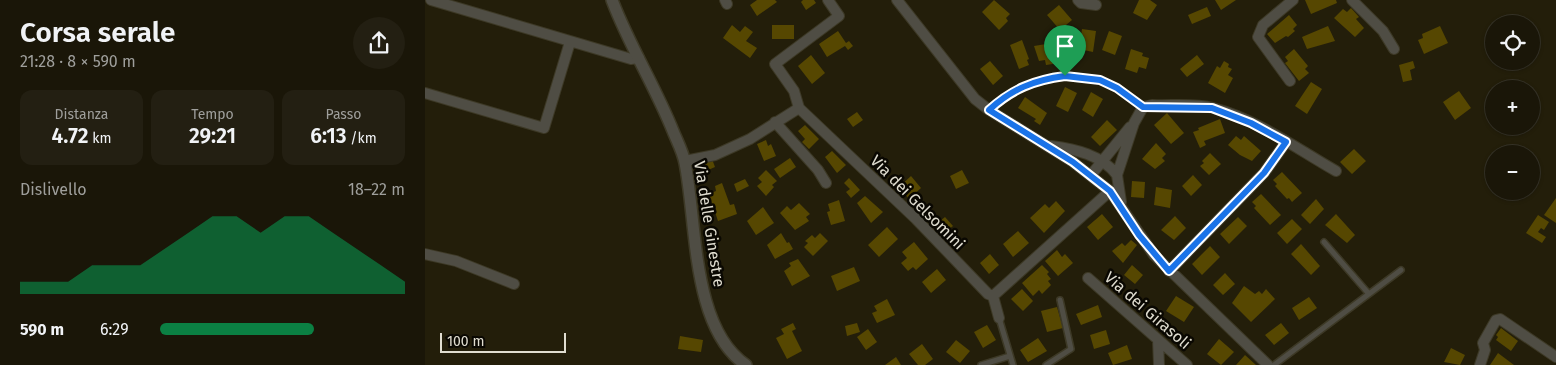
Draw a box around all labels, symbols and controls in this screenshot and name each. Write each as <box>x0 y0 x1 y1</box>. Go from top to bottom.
map controls <box>1485 15 1540 200</box>
button: locate <box>1485 15 1540 70</box>
text: Corsa serale <box>20 16 175 49</box>
button: share <box>353 17 405 69</box>
pin <box>1044 25 1086 76</box>
icon: arrive <box>1051 32 1079 60</box>
text: 21:28 · 8 × 590 m <box>20 52 136 71</box>
button: + <box>1485 80 1540 135</box>
text: Distanza <box>55 106 108 123</box>
text: Tempo <box>191 106 234 123</box>
text: Passo <box>326 106 361 123</box>
text: 4.72 <box>52 123 89 149</box>
text: 29:21 <box>189 123 236 149</box>
text: 6:13 <box>310 123 347 149</box>
text: km <box>89 130 111 147</box>
text: /km <box>347 130 377 147</box>
button: − <box>1485 145 1540 200</box>
street label: Via dei Gelsomini <box>866 151 969 254</box>
street label: Via delle Ginestre <box>690 160 729 288</box>
text: Dislivello <box>20 180 87 199</box>
text: 18–22 m <box>348 180 405 199</box>
street label: Via dei Girasoli <box>1101 268 1195 353</box>
text: 590 m <box>20 320 64 339</box>
text: 6:29 <box>100 320 129 339</box>
scale bar <box>440 330 566 353</box>
text: 100 m <box>447 333 484 350</box>

